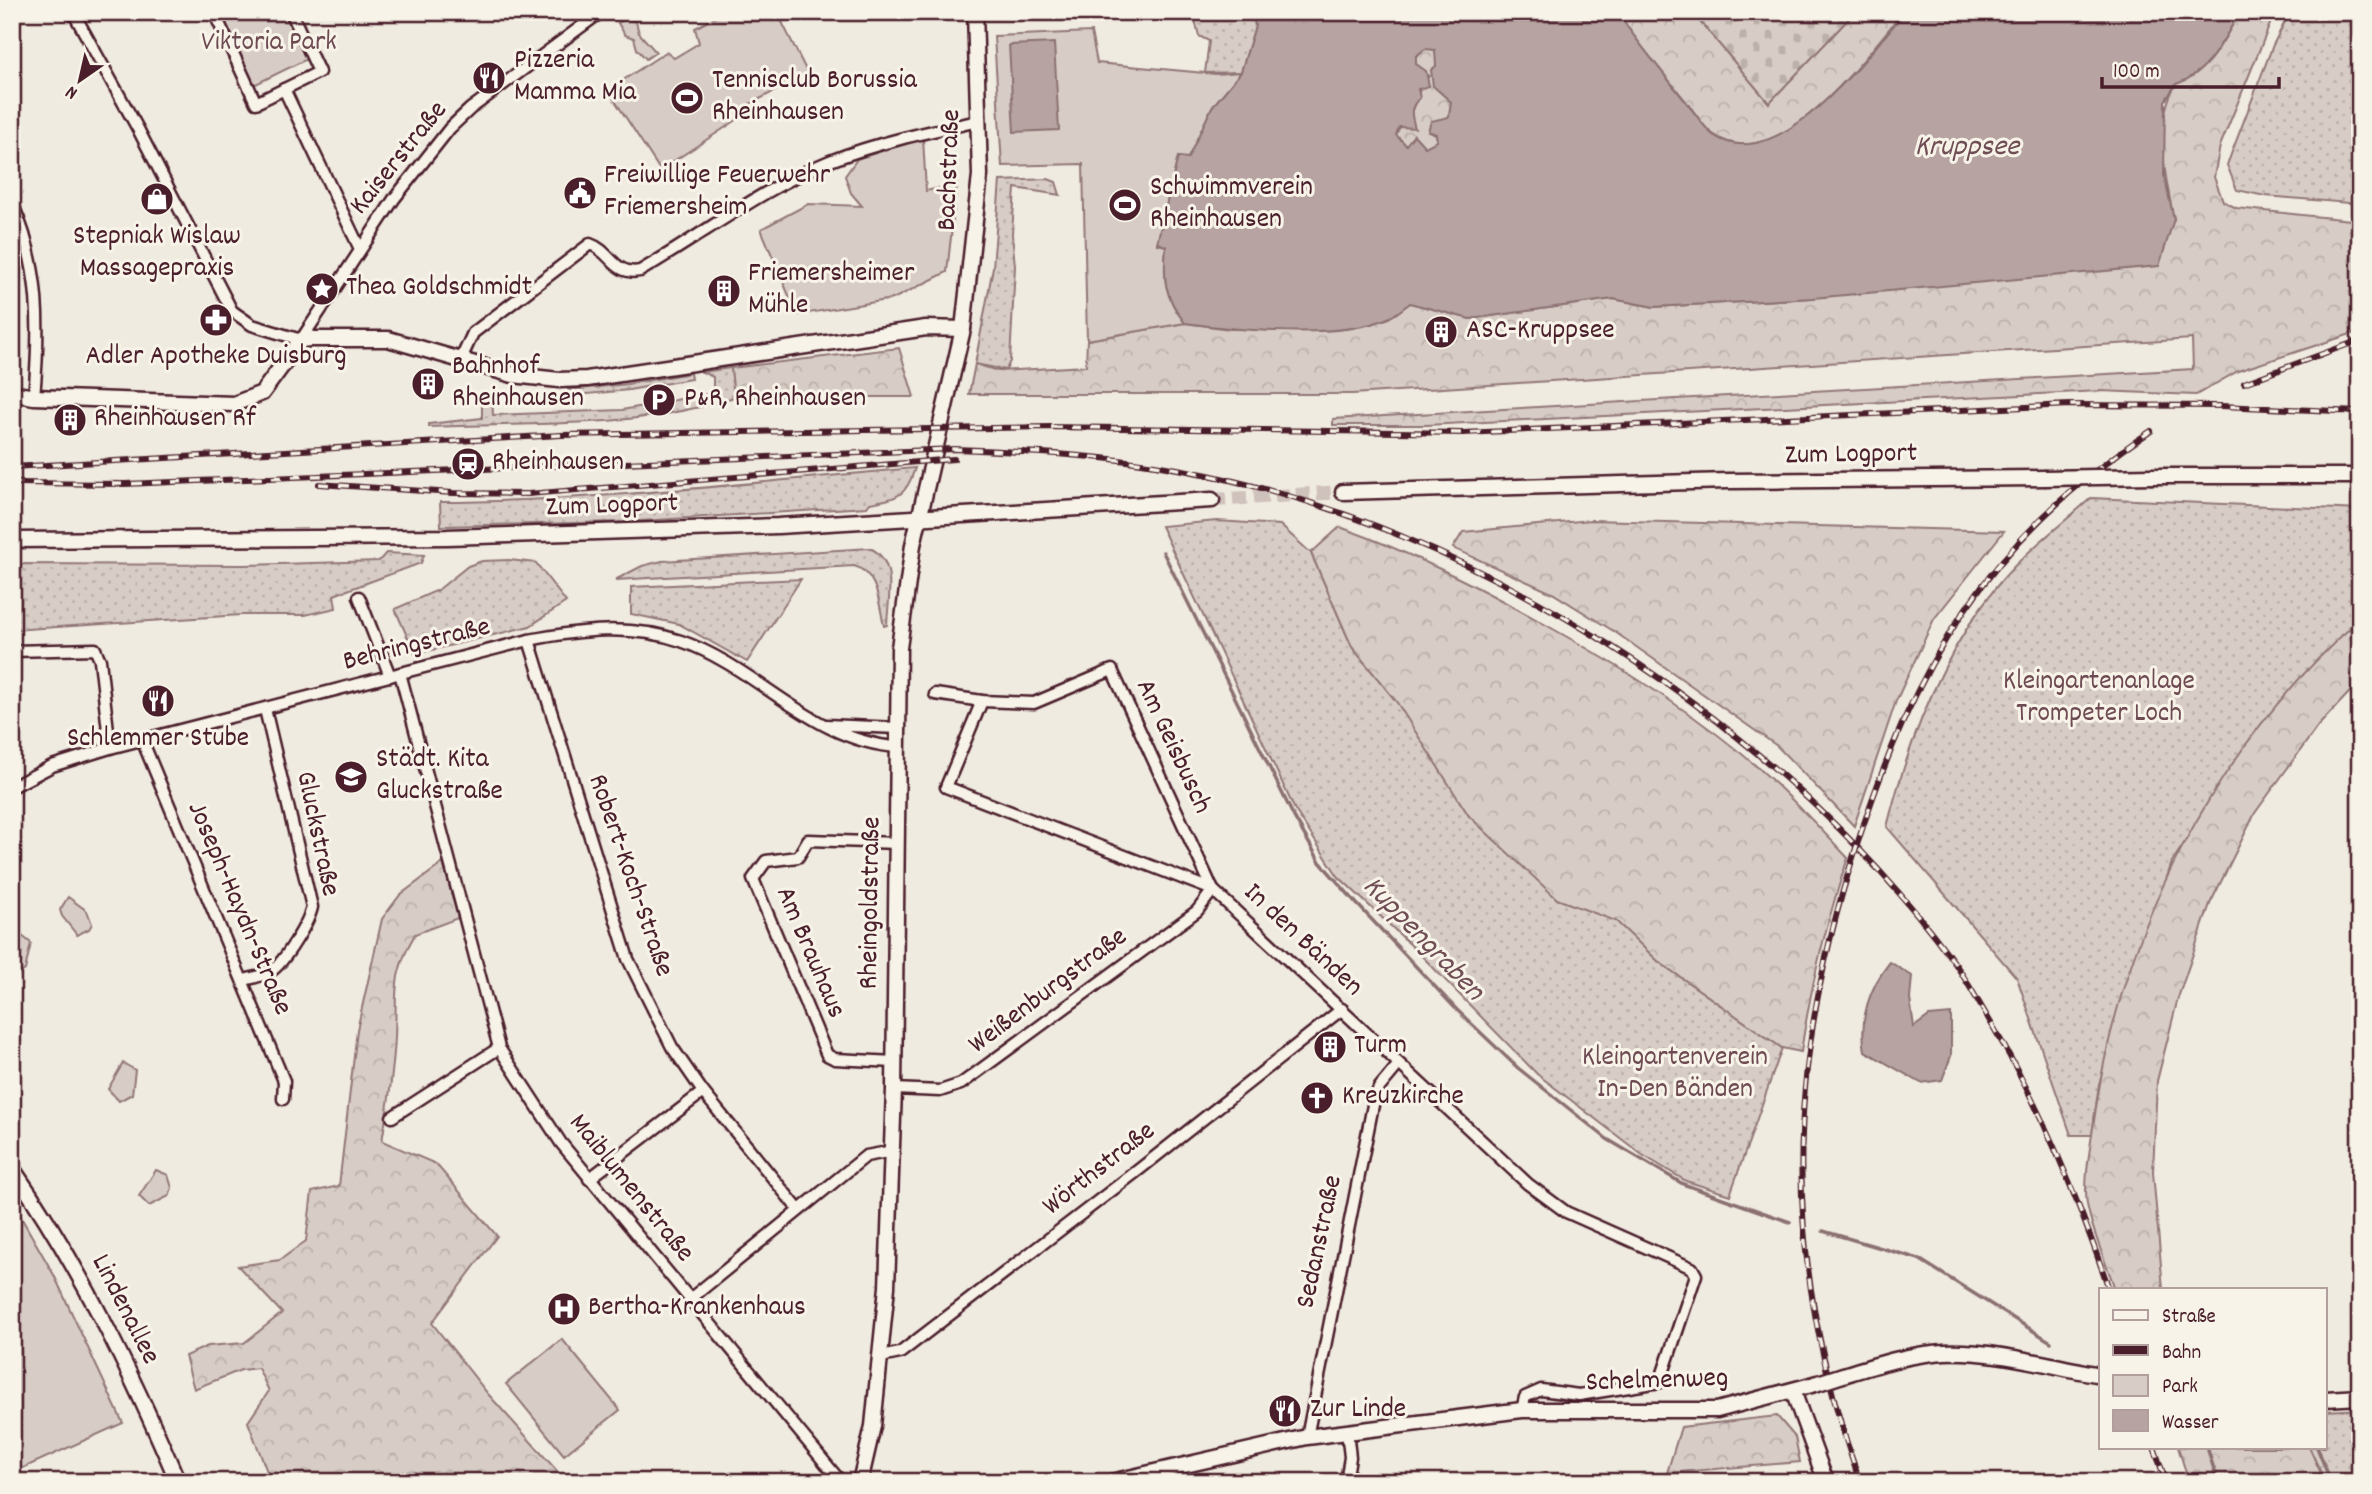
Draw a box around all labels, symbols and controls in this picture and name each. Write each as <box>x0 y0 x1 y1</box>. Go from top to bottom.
park label: Viktoria Park <box>201 24 337 64</box>
place label: Pizzeria Mamma Mia <box>514 42 637 114</box>
north arrow <box>46 46 116 116</box>
scale bar <box>2102 46 2279 90</box>
text: 100 m <box>2113 58 2160 88</box>
restaurant icon: Pizzeria Mamma Mia <box>470 59 508 97</box>
place label: Tennisclub Borussia Rheinhausen <box>712 62 918 134</box>
text: N <box>61 77 84 105</box>
sports icon: Tennisclub Borussia Rheinhausen <box>668 79 706 117</box>
street label: Kaiserstraße <box>341 93 459 225</box>
street label: Bachstraße <box>929 108 973 232</box>
water label: Kruppsee <box>1915 127 2021 170</box>
place label: Freiwillige Feuerwehr Friemersheim <box>604 157 831 229</box>
place label: Schwimmverein Rheinhausen <box>1150 169 1313 241</box>
public building icon: Freiwillige Feuerwehr Friemersheim <box>561 174 599 212</box>
shop icon: Stepniak Wislaw Massagepraxis <box>138 180 176 218</box>
sports icon: Schwimmverein Rheinhausen <box>1106 186 1144 224</box>
place label: Stepniak Wislaw Massagepraxis <box>73 218 241 290</box>
place label: Friemersheimer Mühle <box>748 255 915 327</box>
place label: Thea Goldschmidt <box>346 269 532 309</box>
place icon: Thea Goldschmidt <box>303 270 341 308</box>
building icon: Friemersheimer Mühle <box>705 272 743 310</box>
pharmacy icon: Adler Apotheke Duisburg <box>197 301 235 339</box>
place label: ASC-Kruppsee <box>1466 312 1615 352</box>
building icon: ASC-Kruppsee <box>1422 313 1460 351</box>
place label: Adler Apotheke Duisburg <box>86 338 346 378</box>
place label: Bahnhof Rheinhausen <box>452 348 584 420</box>
building icon: Bahnhof Rheinhausen <box>409 365 447 403</box>
place label: P&R, Rheinhausen <box>684 380 866 420</box>
parking icon: P&R, Rheinhausen <box>640 381 678 419</box>
place label: Rheinhausen Rf <box>94 400 257 440</box>
building icon: Rheinhausen Rf <box>51 401 89 439</box>
street label: Zum Logport <box>1784 435 1918 477</box>
place label: Rheinhausen <box>492 444 624 484</box>
station icon: Rheinhausen <box>449 445 487 483</box>
street label: Zum Logport <box>545 485 679 529</box>
street label: Behringstraße <box>339 608 495 684</box>
park label: Kleingartenanlage Trompeter Loch <box>2003 663 2195 735</box>
street label: Am Geisbusch <box>1123 673 1221 821</box>
restaurant icon: Schlemmer Stube <box>139 682 177 720</box>
place label: Schlemmer Stube <box>67 720 249 760</box>
place label: Städt. Kita Gluckstraße <box>376 741 503 813</box>
school or university icon: Städt. Kita Gluckstraße <box>332 758 370 796</box>
street label: Gluckstraße <box>283 768 349 900</box>
street label: Robert-Koch-Straße <box>576 769 682 983</box>
street label: Joseph-Haydn-Straße <box>175 796 301 1022</box>
street label: Rheingoldstraße <box>850 816 894 990</box>
water label: Kuppengraben <box>1351 868 1494 1013</box>
street label: In den Bänden <box>1233 875 1371 1007</box>
street label: Am Brauhaus <box>763 881 855 1025</box>
street label: Weißenburgstraße <box>961 919 1137 1065</box>
place label: Turm <box>1354 1027 1407 1067</box>
building icon: Turm <box>1311 1028 1349 1066</box>
park label: Kleingartenverein In-Den Bänden <box>1582 1039 1768 1111</box>
place label: Kreuzkirche <box>1342 1078 1464 1118</box>
church icon: Kreuzkirche <box>1298 1079 1336 1117</box>
street label: Maiblumenstraße <box>557 1106 703 1272</box>
street label: Wörthstraße <box>1035 1113 1165 1227</box>
street label: Sedanstraße <box>1287 1172 1355 1312</box>
street label: Lindenallee <box>79 1248 169 1372</box>
legend <box>2099 1288 2326 1448</box>
place label: Bertha-Krankenhaus <box>588 1289 806 1329</box>
hospital icon: Bertha-Krankenhaus <box>545 1290 583 1328</box>
text: Straße <box>2162 1303 2216 1333</box>
text: Bahn <box>2162 1339 2201 1369</box>
street label: Schelmenweg <box>1585 1360 1729 1404</box>
text: Park <box>2162 1373 2198 1403</box>
place label: Zur Linde <box>1310 1391 1406 1431</box>
restaurant icon: Zur Linde <box>1266 1392 1304 1430</box>
text: Wasser <box>2162 1409 2219 1439</box>

